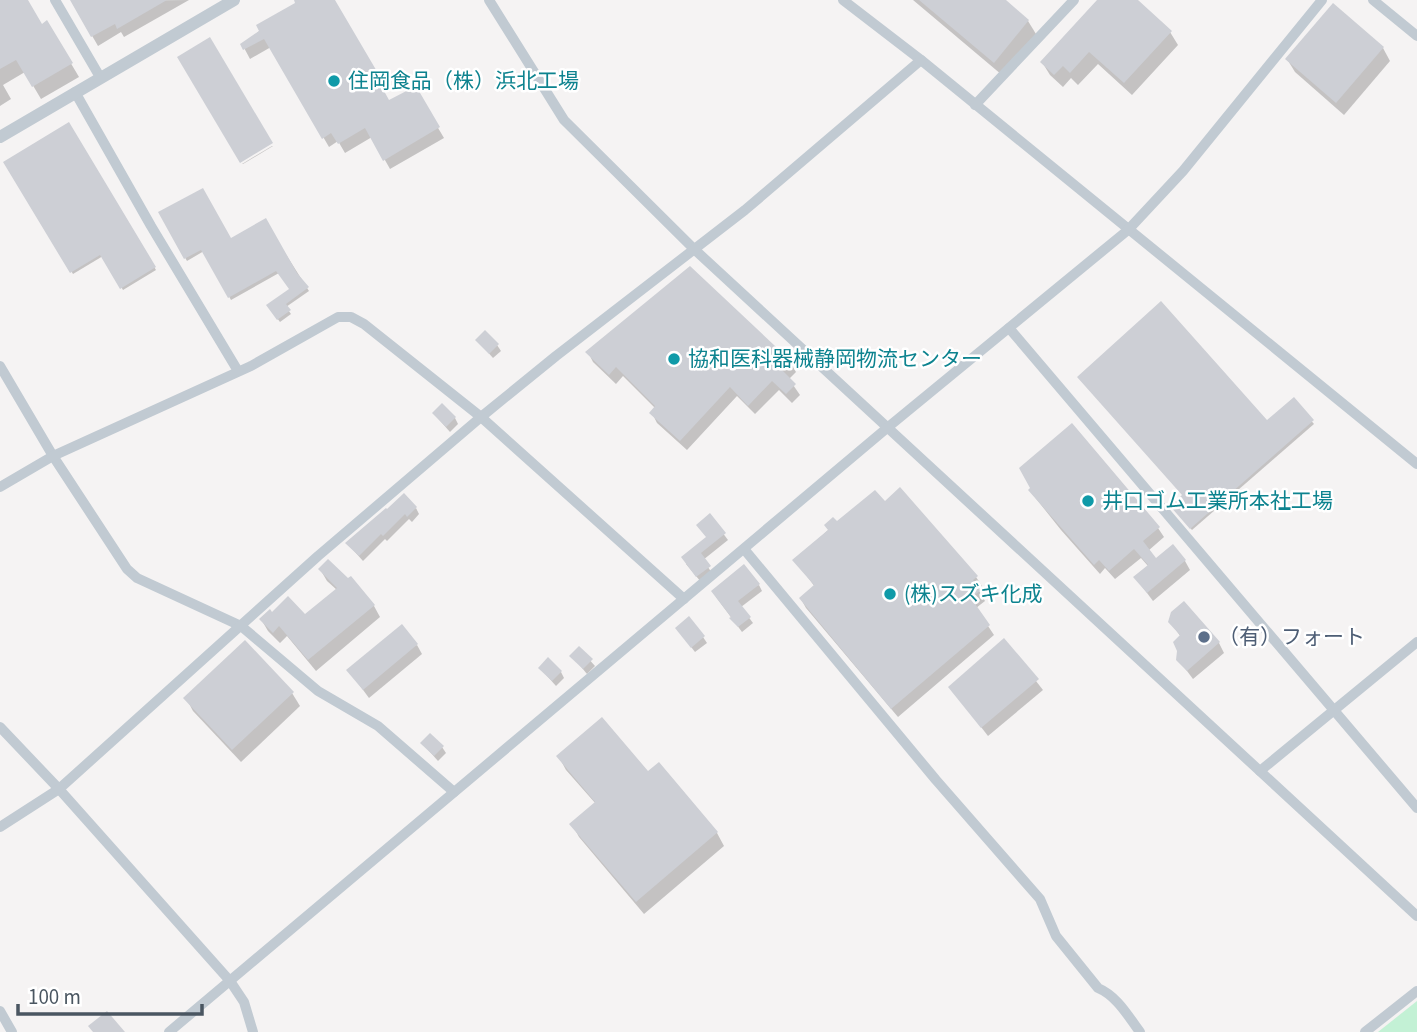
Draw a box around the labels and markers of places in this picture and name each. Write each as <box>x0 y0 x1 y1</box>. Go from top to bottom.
place label: 住岡食品（株）浜北工場 <box>348 66 579 96</box>
marker: 住岡食品（株）浜北工場 <box>326 73 342 89</box>
place label: 協和医科器械静岡物流センター <box>688 344 982 374</box>
marker: 協和医科器械静岡物流センター <box>666 351 682 367</box>
place label: 井口ゴム工業所本社工場 <box>1102 486 1333 516</box>
marker: 井口ゴム工業所本社工場 <box>1080 493 1096 509</box>
place label: (株)スズキ化成 <box>904 579 1043 609</box>
marker: (株)スズキ化成 <box>882 586 898 602</box>
place label: （有）フォート <box>1218 622 1365 652</box>
marker: （有）フォート <box>1196 629 1212 645</box>

